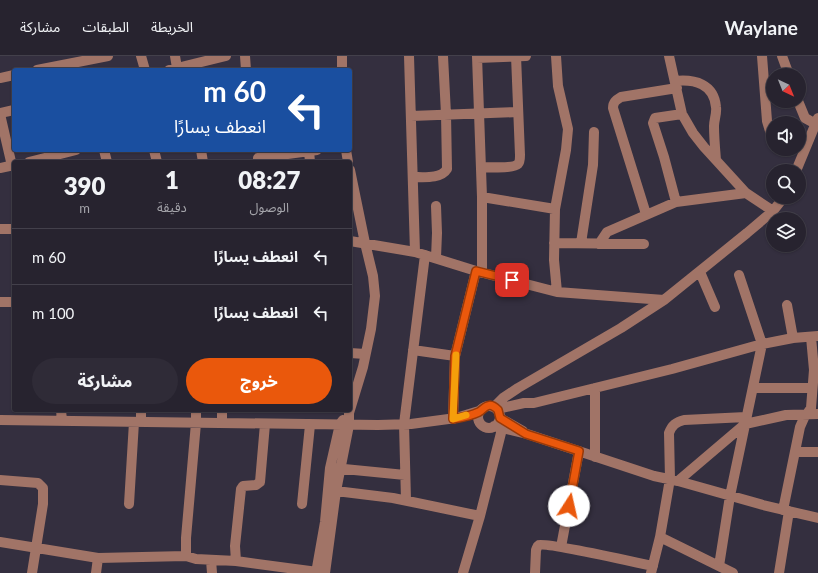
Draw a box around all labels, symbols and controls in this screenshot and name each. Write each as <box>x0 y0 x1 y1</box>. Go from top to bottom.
text: Waylane <box>725 16 798 39</box>
text: مشاركة <box>20 18 60 35</box>
text: الطبقات <box>82 18 129 35</box>
text: الخريطة <box>151 18 193 35</box>
north arrow <box>766 68 806 108</box>
map controls <box>766 68 806 252</box>
text: 60 m <box>203 74 266 108</box>
icon: left <box>280 84 332 136</box>
text: انعطف يسارًا <box>174 115 266 137</box>
button: sound <box>766 116 806 156</box>
button: search <box>766 164 806 204</box>
text: 1 <box>165 165 179 194</box>
text: 08:27 <box>238 165 300 194</box>
text: 390 <box>64 171 105 200</box>
text: دقيقة <box>157 199 187 215</box>
text: الوصول <box>250 199 289 215</box>
text: m <box>79 200 90 216</box>
button: layers <box>766 212 806 252</box>
icon: left <box>310 246 332 268</box>
text: انعطف يسارًا <box>214 247 298 265</box>
text: 60 m <box>32 248 66 266</box>
pin <box>495 263 529 297</box>
icon: arrive <box>501 269 523 291</box>
icon: left <box>310 302 332 324</box>
text: انعطف يسارًا <box>214 303 298 321</box>
text: 100 m <box>32 304 74 322</box>
button: مشاركة <box>32 358 178 404</box>
button: خروج <box>186 358 332 404</box>
position arrow <box>548 485 590 527</box>

